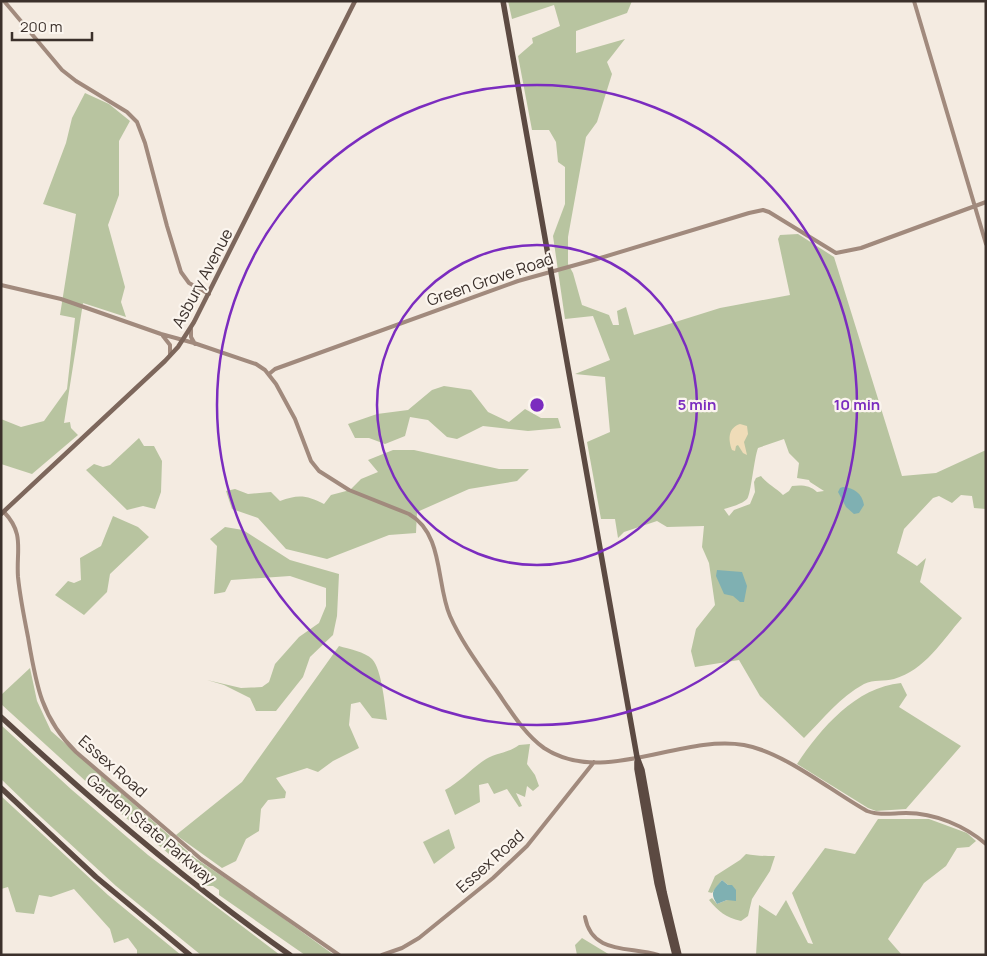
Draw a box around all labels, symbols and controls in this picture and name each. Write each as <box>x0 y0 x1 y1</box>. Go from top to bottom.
scale bar <box>12 10 92 42</box>
text: 200 m <box>20 16 63 37</box>
street label: Asbury Avenue <box>167 224 237 332</box>
street label: Green Grove Road <box>424 247 556 311</box>
text: 5 min <box>678 394 716 415</box>
text: 10 min <box>834 394 880 415</box>
centre of rings <box>528 396 546 414</box>
street label: Essex Road <box>74 730 152 802</box>
street label: Garden State Parkway <box>82 769 220 890</box>
street label: Essex Road <box>451 825 529 897</box>

